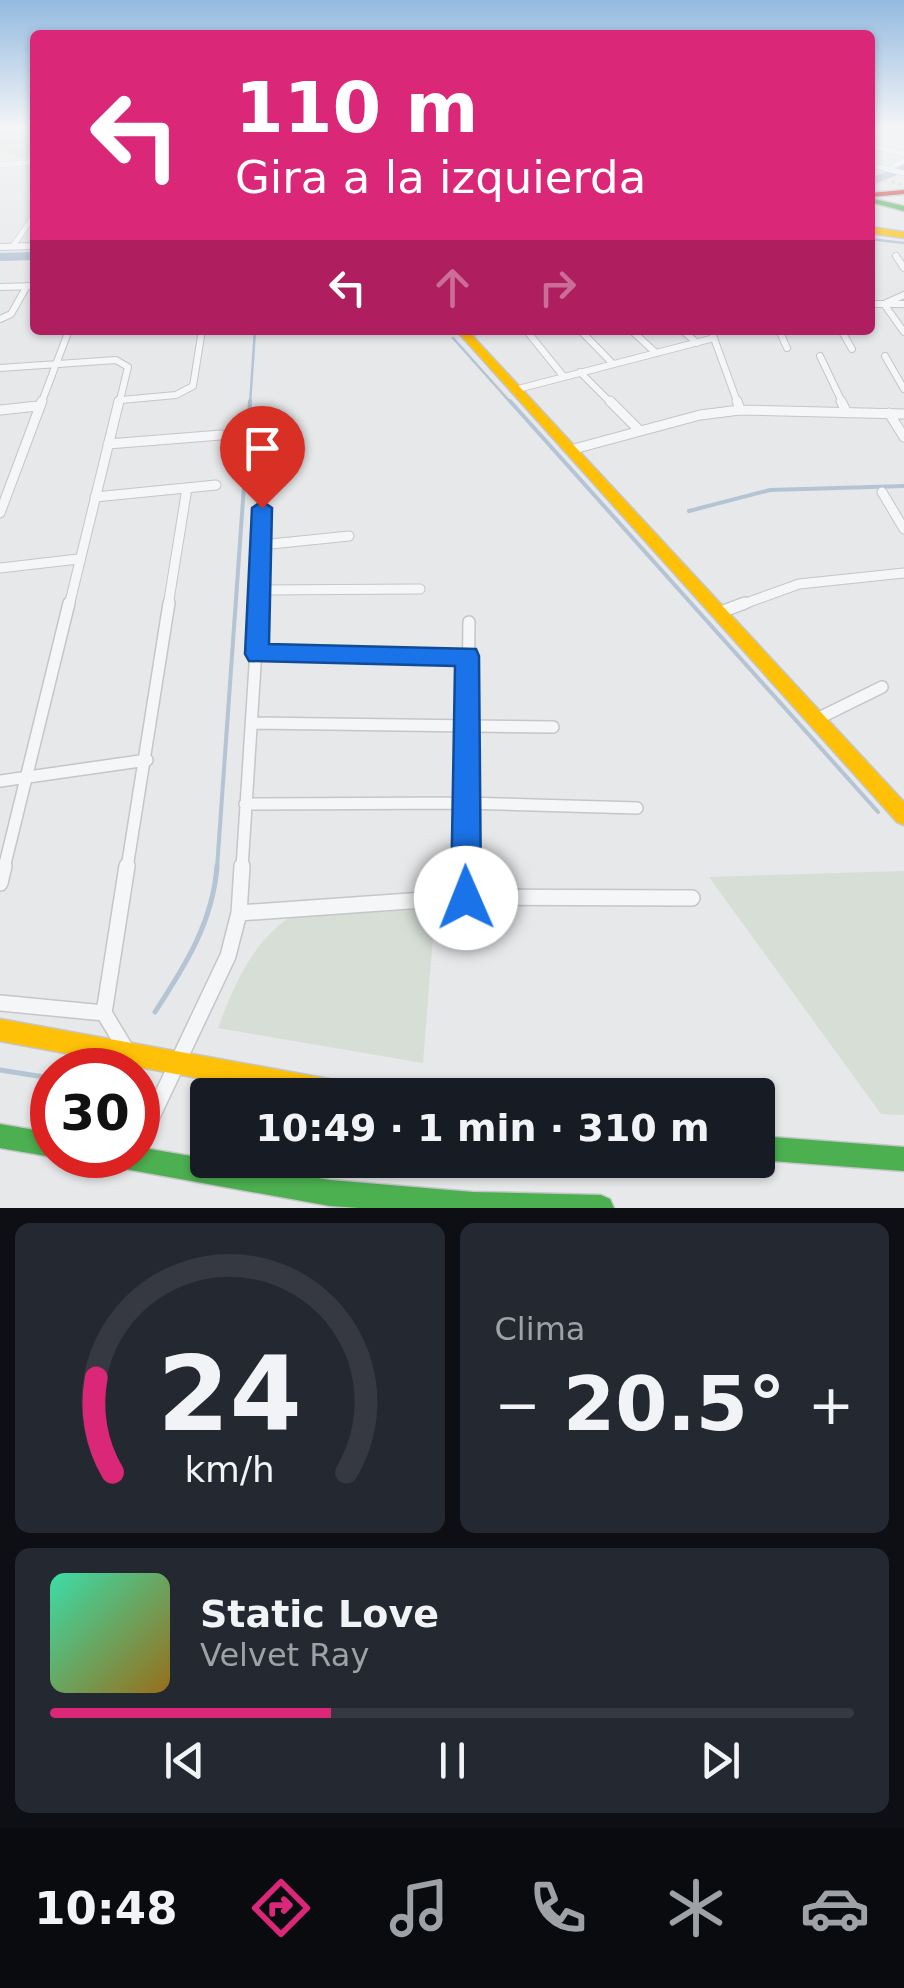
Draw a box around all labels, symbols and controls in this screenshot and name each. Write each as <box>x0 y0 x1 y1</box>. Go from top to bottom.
text: 110 m <box>235 67 478 149</box>
icon: left <box>70 70 200 200</box>
text: Gira a la izquierda <box>235 151 646 204</box>
icon: left <box>320 260 375 315</box>
icon: ahead <box>425 260 480 315</box>
icon: right <box>530 260 585 315</box>
pin <box>220 406 305 509</box>
icon: arrive <box>235 421 290 476</box>
position arrow <box>414 846 518 950</box>
speed limit sign: 30 <box>30 1048 160 1178</box>
text: 10:49 · 1 min · 310 m <box>255 1106 710 1150</box>
text: Clima <box>495 1310 585 1348</box>
text: 24 <box>157 1333 302 1455</box>
text: 20.5° <box>563 1360 786 1448</box>
text: − <box>495 1373 541 1437</box>
text: + <box>808 1373 854 1437</box>
text: km/h <box>185 1449 275 1490</box>
text: Static Love <box>200 1592 439 1636</box>
text: Velvet Ray <box>200 1636 369 1674</box>
icon: previous <box>157 1733 212 1788</box>
icon: pause <box>425 1733 480 1788</box>
icon: next <box>693 1733 748 1788</box>
icon: directions <box>246 1873 316 1943</box>
icon: music <box>384 1873 454 1943</box>
icon: phone <box>523 1873 593 1943</box>
icon: climate <box>661 1873 731 1943</box>
icon: car <box>800 1873 870 1943</box>
text: 10:48 <box>34 1882 177 1935</box>

